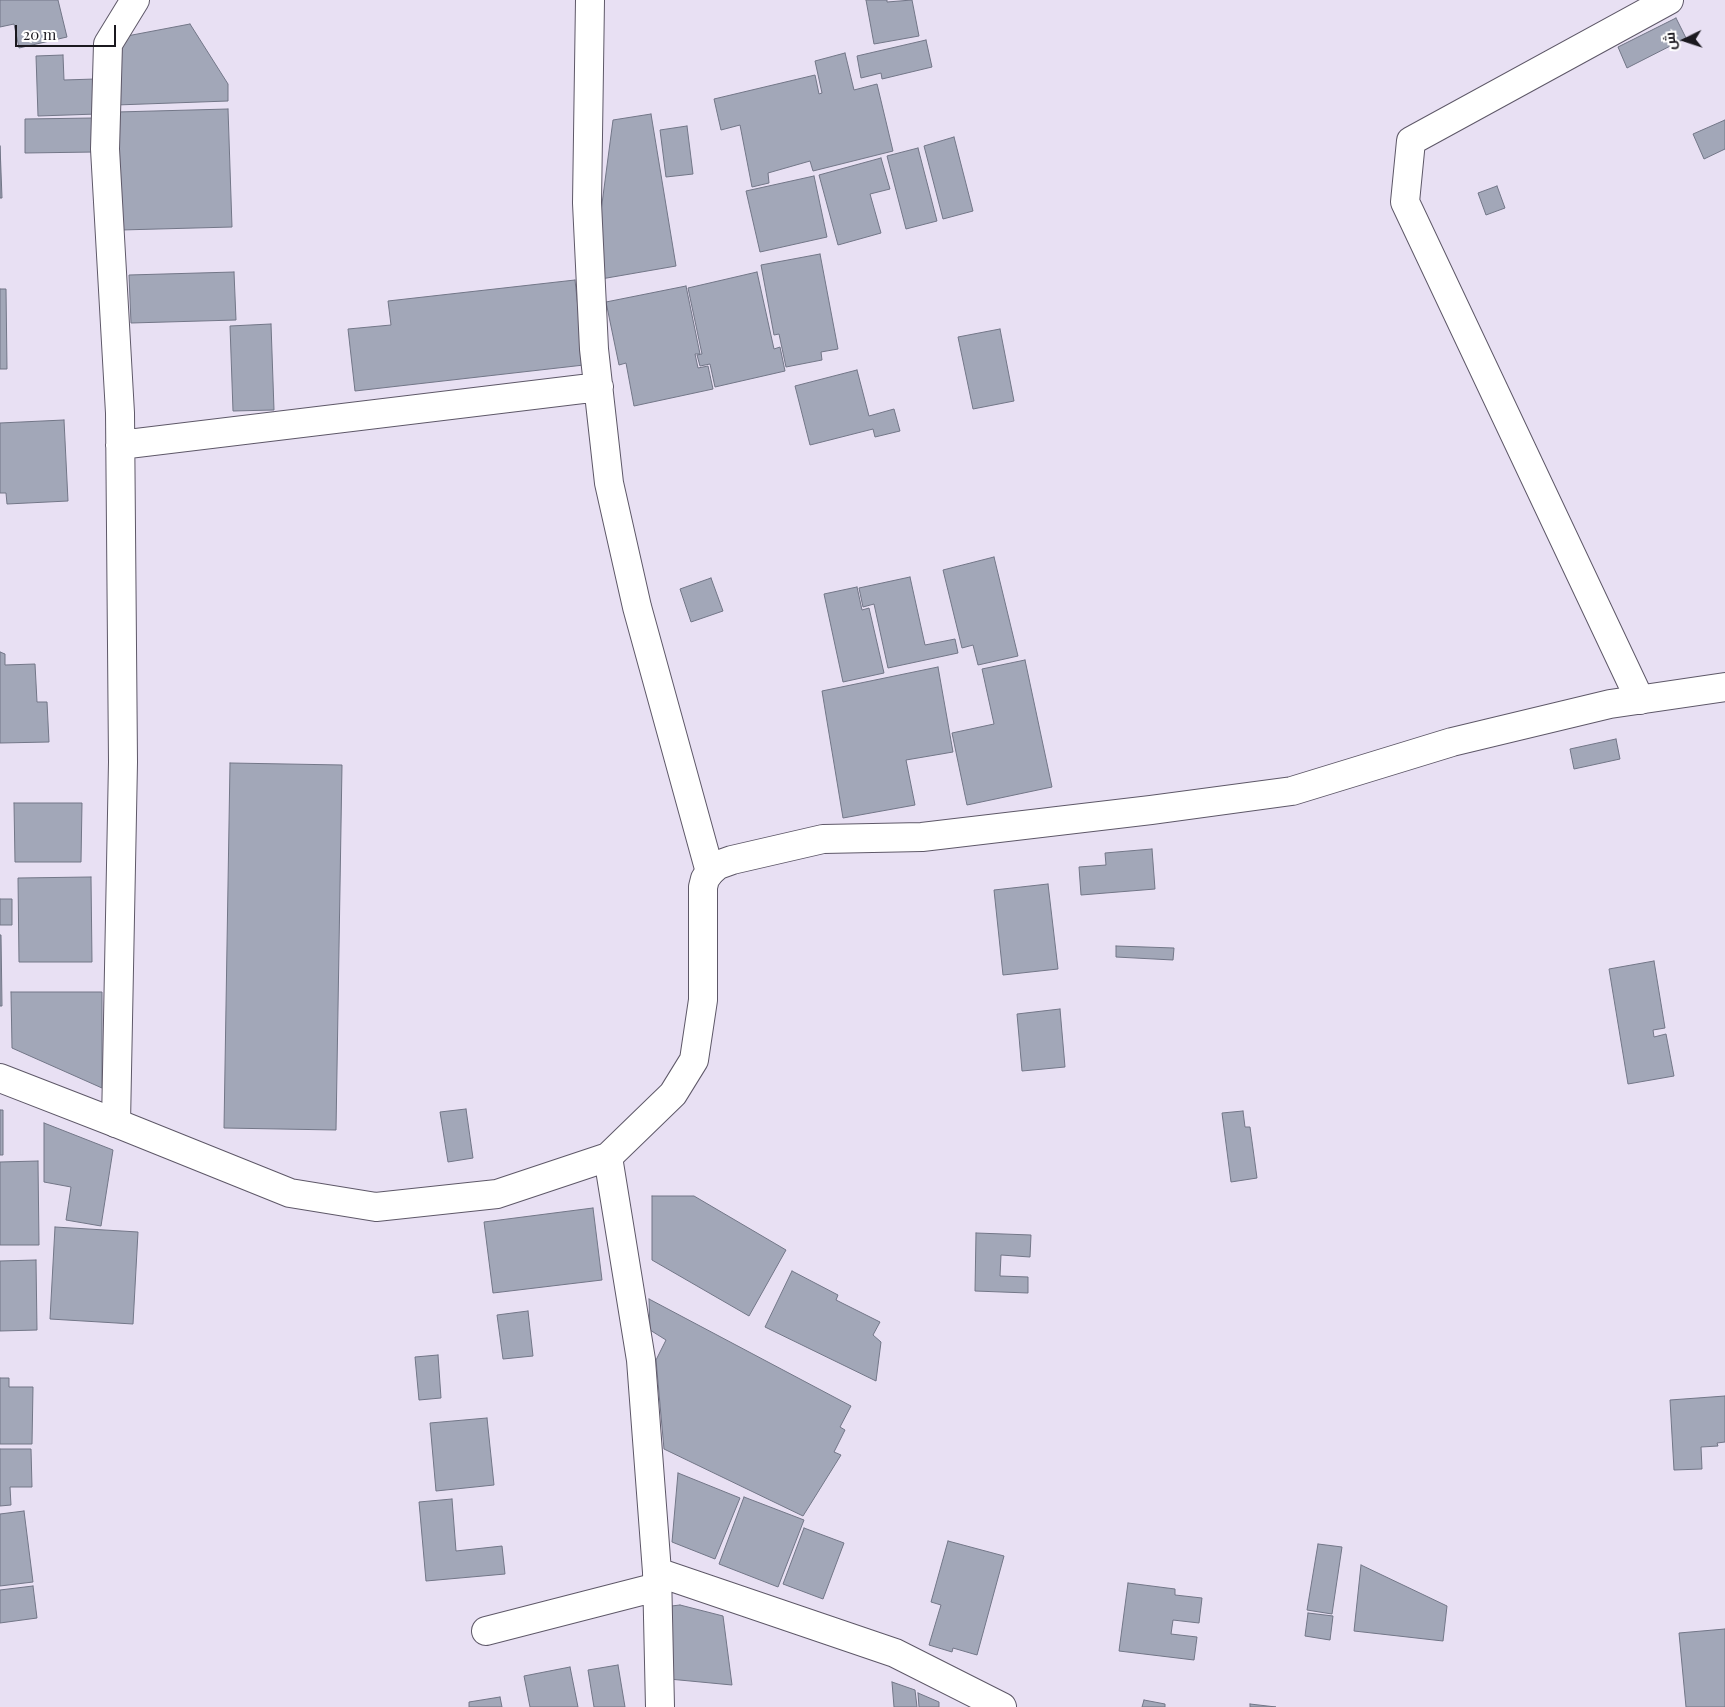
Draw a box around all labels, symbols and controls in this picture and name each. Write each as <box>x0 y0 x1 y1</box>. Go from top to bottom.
scale bar <box>18 15 119 47</box>
north arrow <box>1660 15 1710 65</box>
text: 20 m <box>23 24 56 44</box>
text: ش <box>1659 31 1680 51</box>

